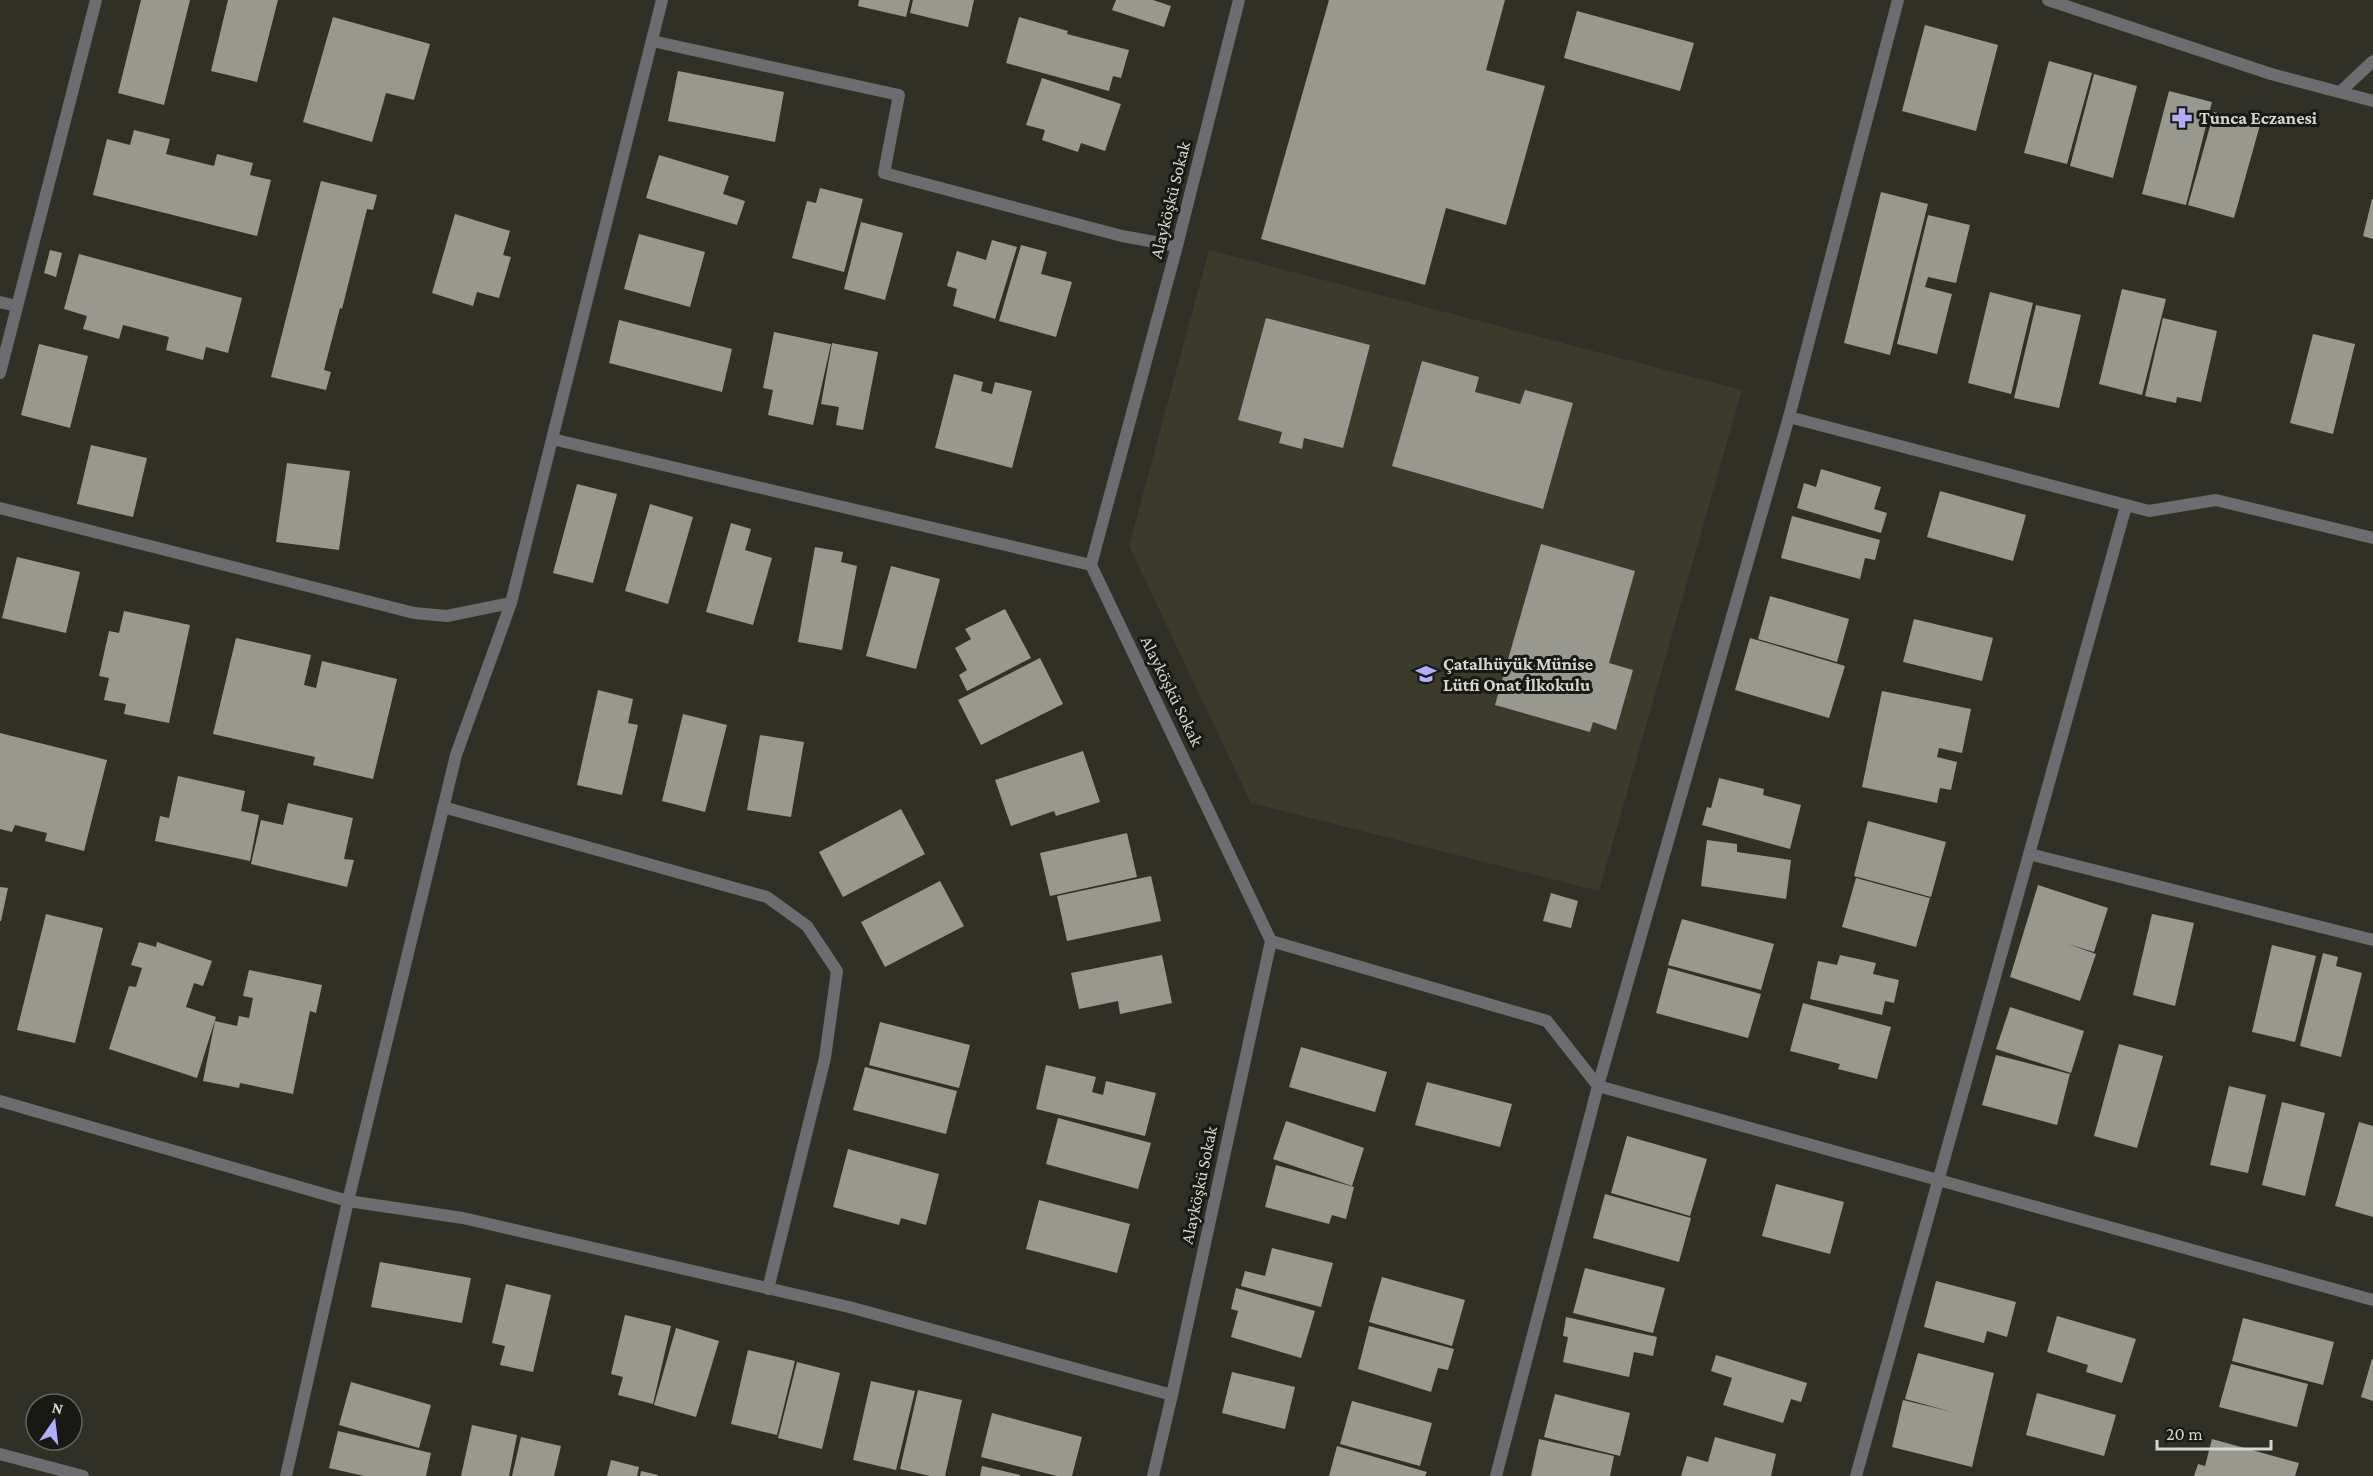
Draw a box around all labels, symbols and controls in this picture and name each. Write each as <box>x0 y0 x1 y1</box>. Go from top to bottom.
pharmacy icon: Tunca Eczanesi <box>2170 106 2194 130</box>
place label: Tunca Eczanesi <box>2199 108 2318 128</box>
street label: Alayköşkü Sokak <box>1146 139 1194 261</box>
street label: Alayköşkü Sokak <box>1137 633 1208 750</box>
place label: Çatalhüyük Münise Lütfi Onat İlkokulu <box>1443 654 1593 695</box>
school or university icon: Çatalhüyük Münise Lütfi Onat İlkokulu <box>1414 662 1438 686</box>
street label: Alayköşkü Sokak <box>1177 1124 1221 1246</box>
north arrow <box>24 1392 84 1452</box>
text: N <box>50 1398 65 1418</box>
scale bar <box>2157 1413 2271 1451</box>
text: 20 m <box>2166 1424 2203 1444</box>

